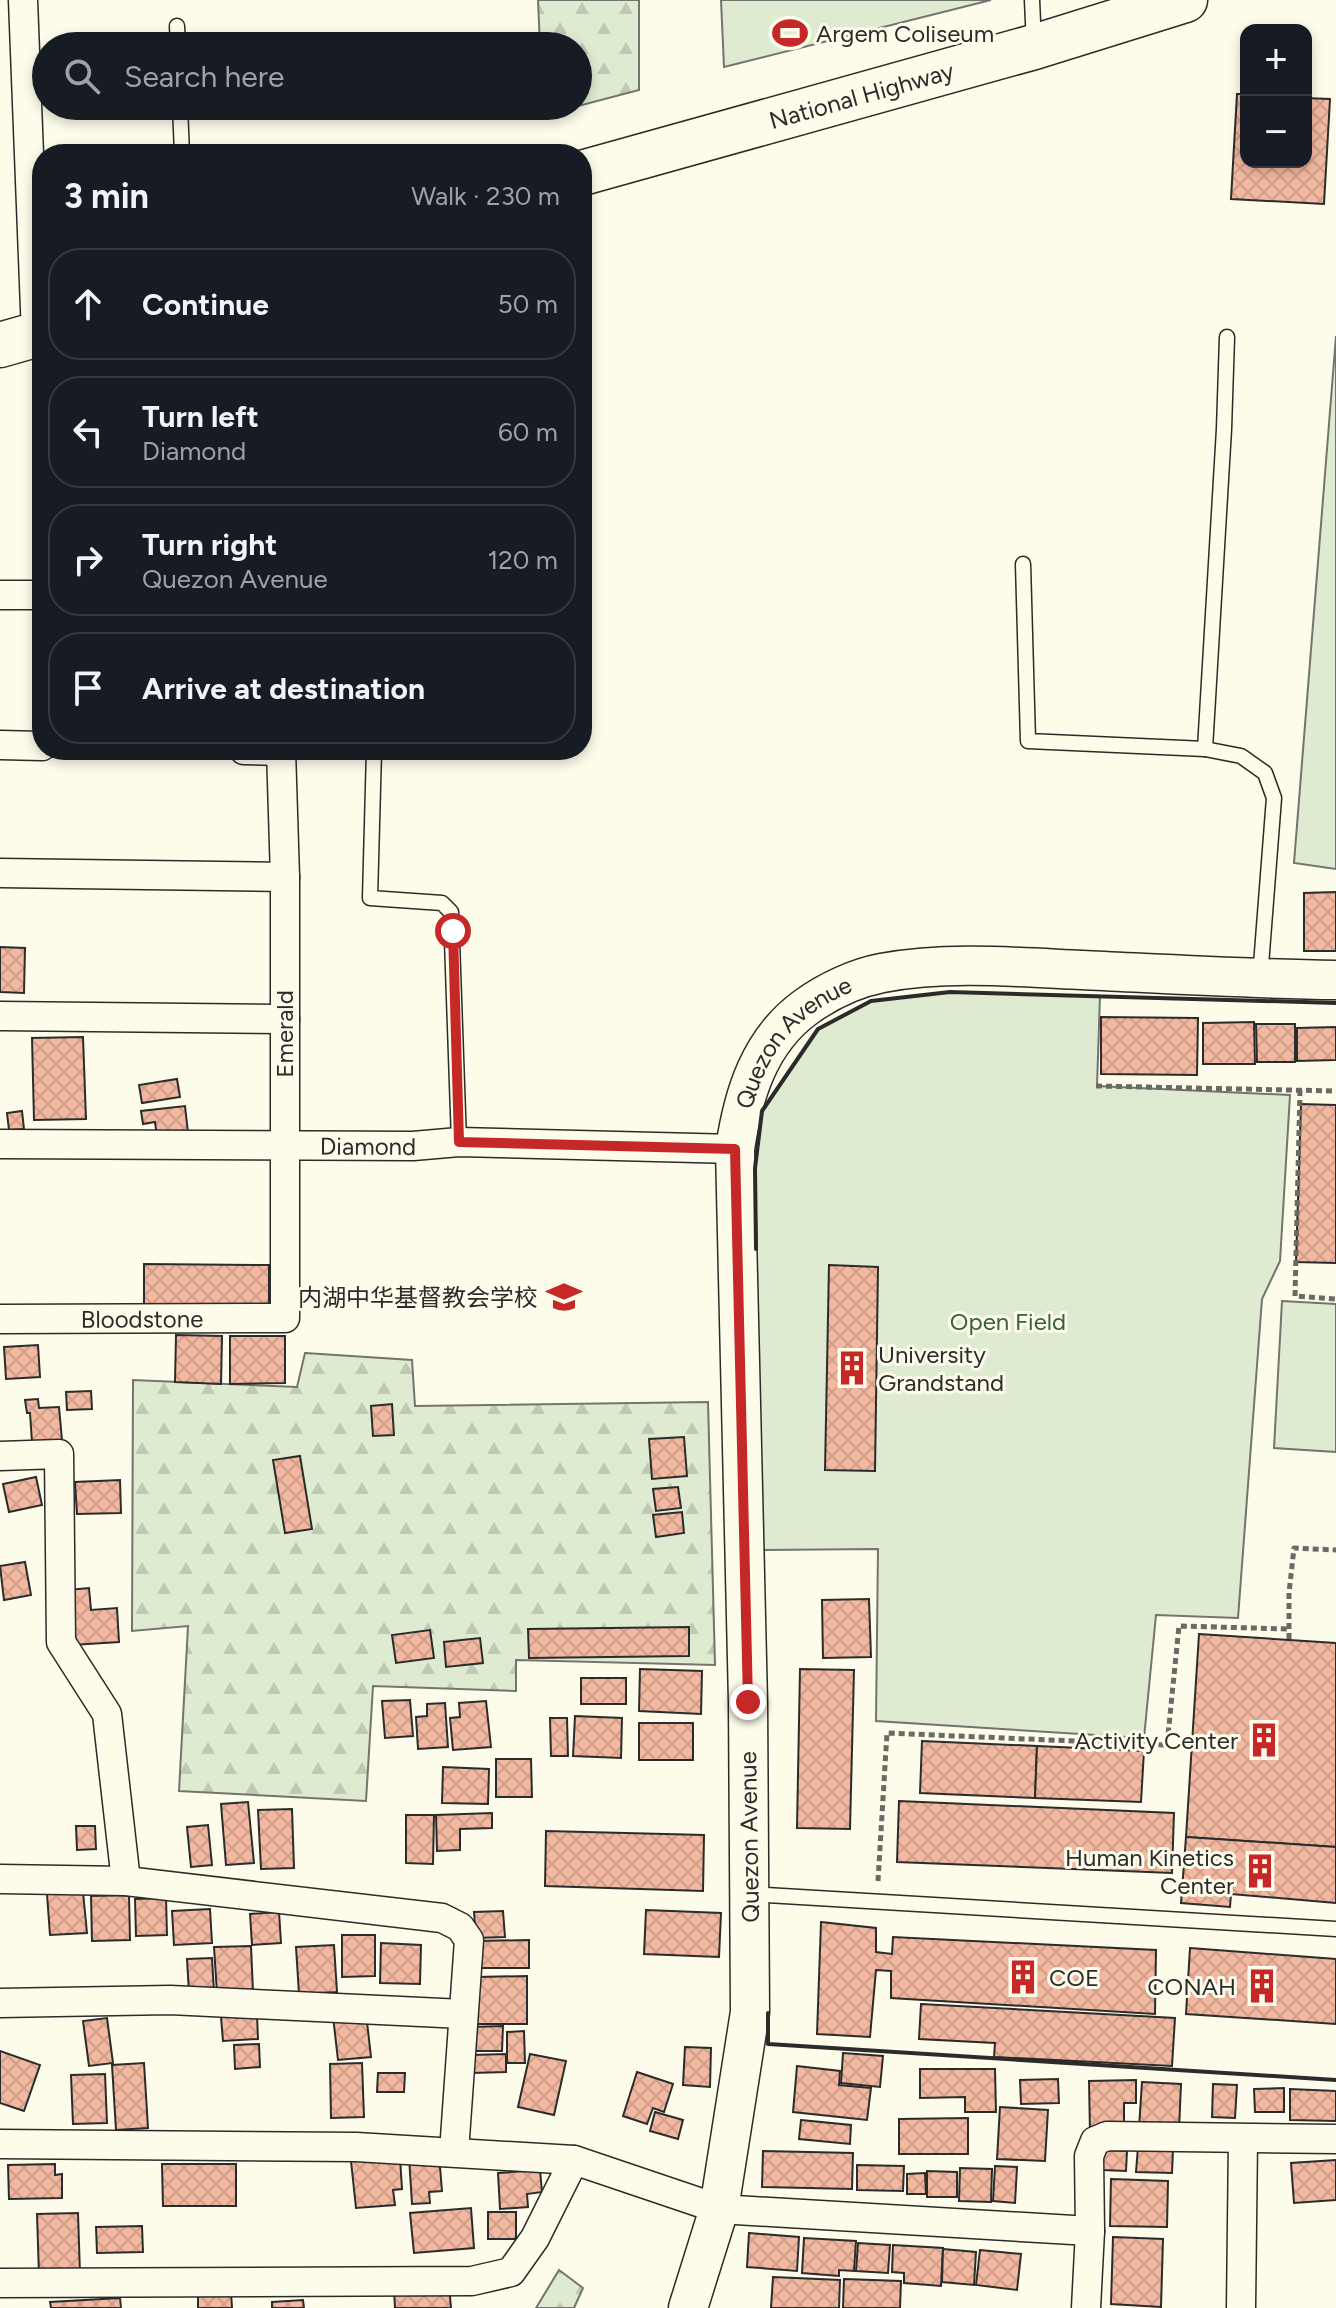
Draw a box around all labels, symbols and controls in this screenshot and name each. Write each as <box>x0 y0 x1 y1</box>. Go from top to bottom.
sports icon: Argem Coliseum <box>771 14 809 52</box>
place label: Argem Coliseum <box>816 19 994 48</box>
map controls <box>1240 24 1312 168</box>
button: + <box>1240 24 1312 96</box>
search box <box>32 32 592 120</box>
icon: search <box>60 54 104 98</box>
street label: National Highway <box>766 55 957 135</box>
text: Search here <box>124 58 284 95</box>
button: − <box>1240 96 1312 168</box>
text: 3 min <box>64 176 149 217</box>
text: Walk · 230 m <box>411 180 560 212</box>
icon: ahead <box>66 282 110 326</box>
text: Continue <box>142 286 269 323</box>
text: 50 m <box>498 288 558 320</box>
text: Turn left <box>142 398 259 435</box>
icon: left <box>66 410 110 454</box>
text: 60 m <box>498 416 558 448</box>
text: Diamond <box>142 435 246 467</box>
text: Turn right <box>142 526 277 563</box>
icon: right <box>66 538 110 582</box>
text: 120 m <box>488 544 558 576</box>
text: Quezon Avenue <box>142 563 328 595</box>
icon: arrive <box>66 666 110 710</box>
text: Arrive at destination <box>142 670 425 707</box>
route start <box>435 913 471 949</box>
street label: Quezon Avenue <box>729 969 856 1112</box>
street label: Emerald <box>270 990 299 1078</box>
street label: Diamond <box>320 1131 416 1161</box>
school or university icon: 内湖中华基督教会学校 <box>545 1278 583 1316</box>
place label: 内湖中华基督教会学校 <box>298 1283 538 1312</box>
street label: Bloodstone <box>81 1304 203 1333</box>
park label: Open Field <box>950 1307 1066 1336</box>
place label: University Grandstand <box>878 1340 1004 1397</box>
building icon: University Grandstand <box>833 1349 871 1387</box>
route end <box>730 1684 766 1720</box>
building icon: Activity Center <box>1245 1721 1283 1759</box>
place label: Activity Center <box>1075 1726 1238 1755</box>
street label: Quezon Avenue <box>733 1751 765 1923</box>
place label: Human Kinetics Center <box>1065 1843 1234 1900</box>
building icon: Human Kinetics Center <box>1241 1852 1279 1890</box>
building icon: COE <box>1004 1958 1042 1996</box>
place label: COE <box>1049 1963 1099 1992</box>
building icon: CONAH <box>1243 1967 1281 2005</box>
place label: CONAH <box>1147 1972 1236 2001</box>

